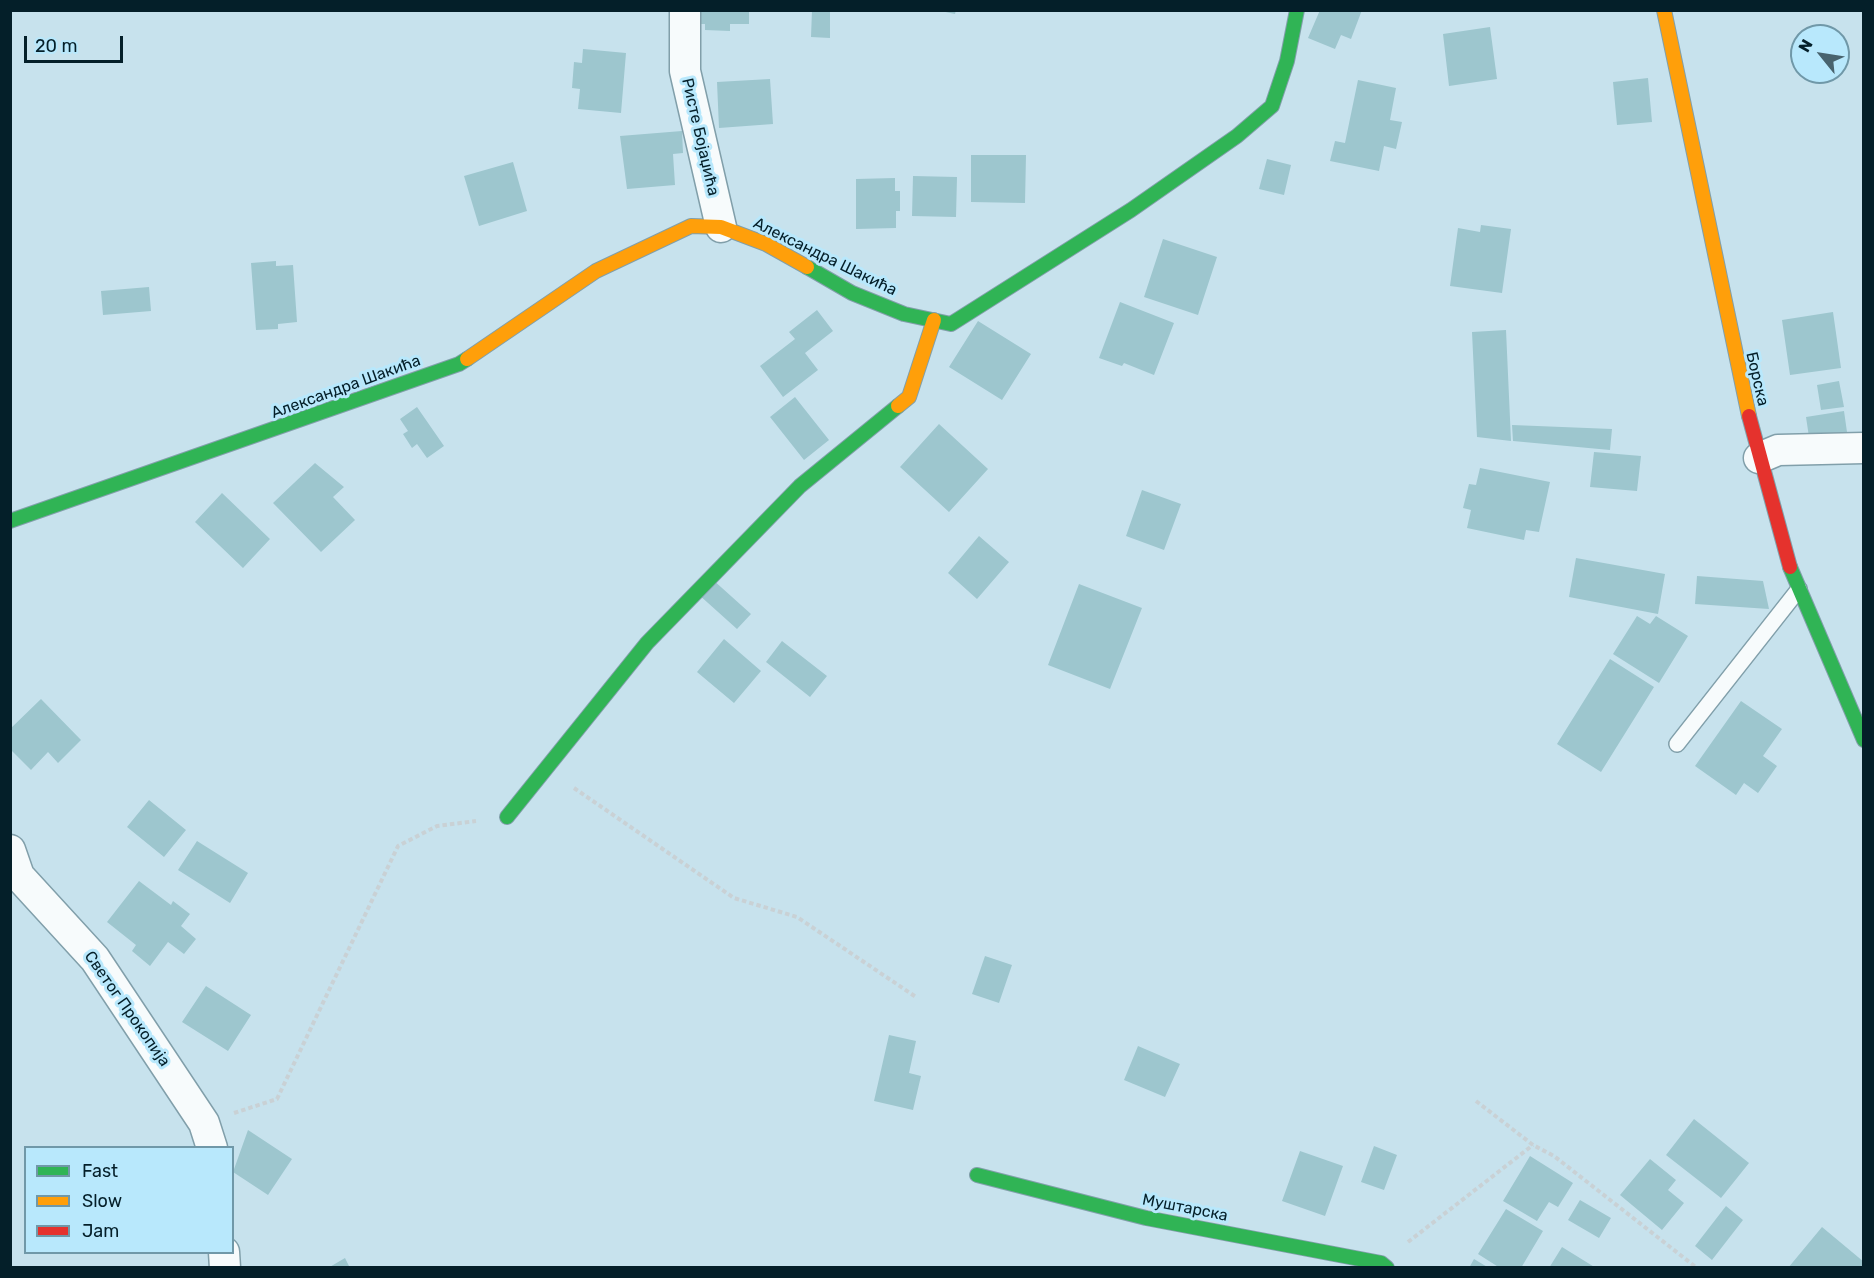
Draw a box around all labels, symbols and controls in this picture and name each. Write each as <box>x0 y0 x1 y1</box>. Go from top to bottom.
scale bar <box>27 24 126 62</box>
north arrow <box>1790 24 1850 84</box>
text: 20 m <box>35 35 77 57</box>
text: N <box>1795 36 1817 55</box>
street label: Ристе Бојаџића <box>677 76 723 198</box>
street label: Александра Шакића <box>750 214 900 300</box>
street label: Борска <box>1741 350 1773 408</box>
street label: Александра Шакића <box>269 351 423 423</box>
street label: Светог Прокопија <box>80 948 174 1070</box>
legend <box>24 1146 234 1254</box>
text: Fast <box>82 1160 118 1182</box>
text: Slow <box>82 1190 122 1212</box>
street label: Муштарска <box>1141 1190 1229 1226</box>
text: Jam <box>82 1220 119 1242</box>

